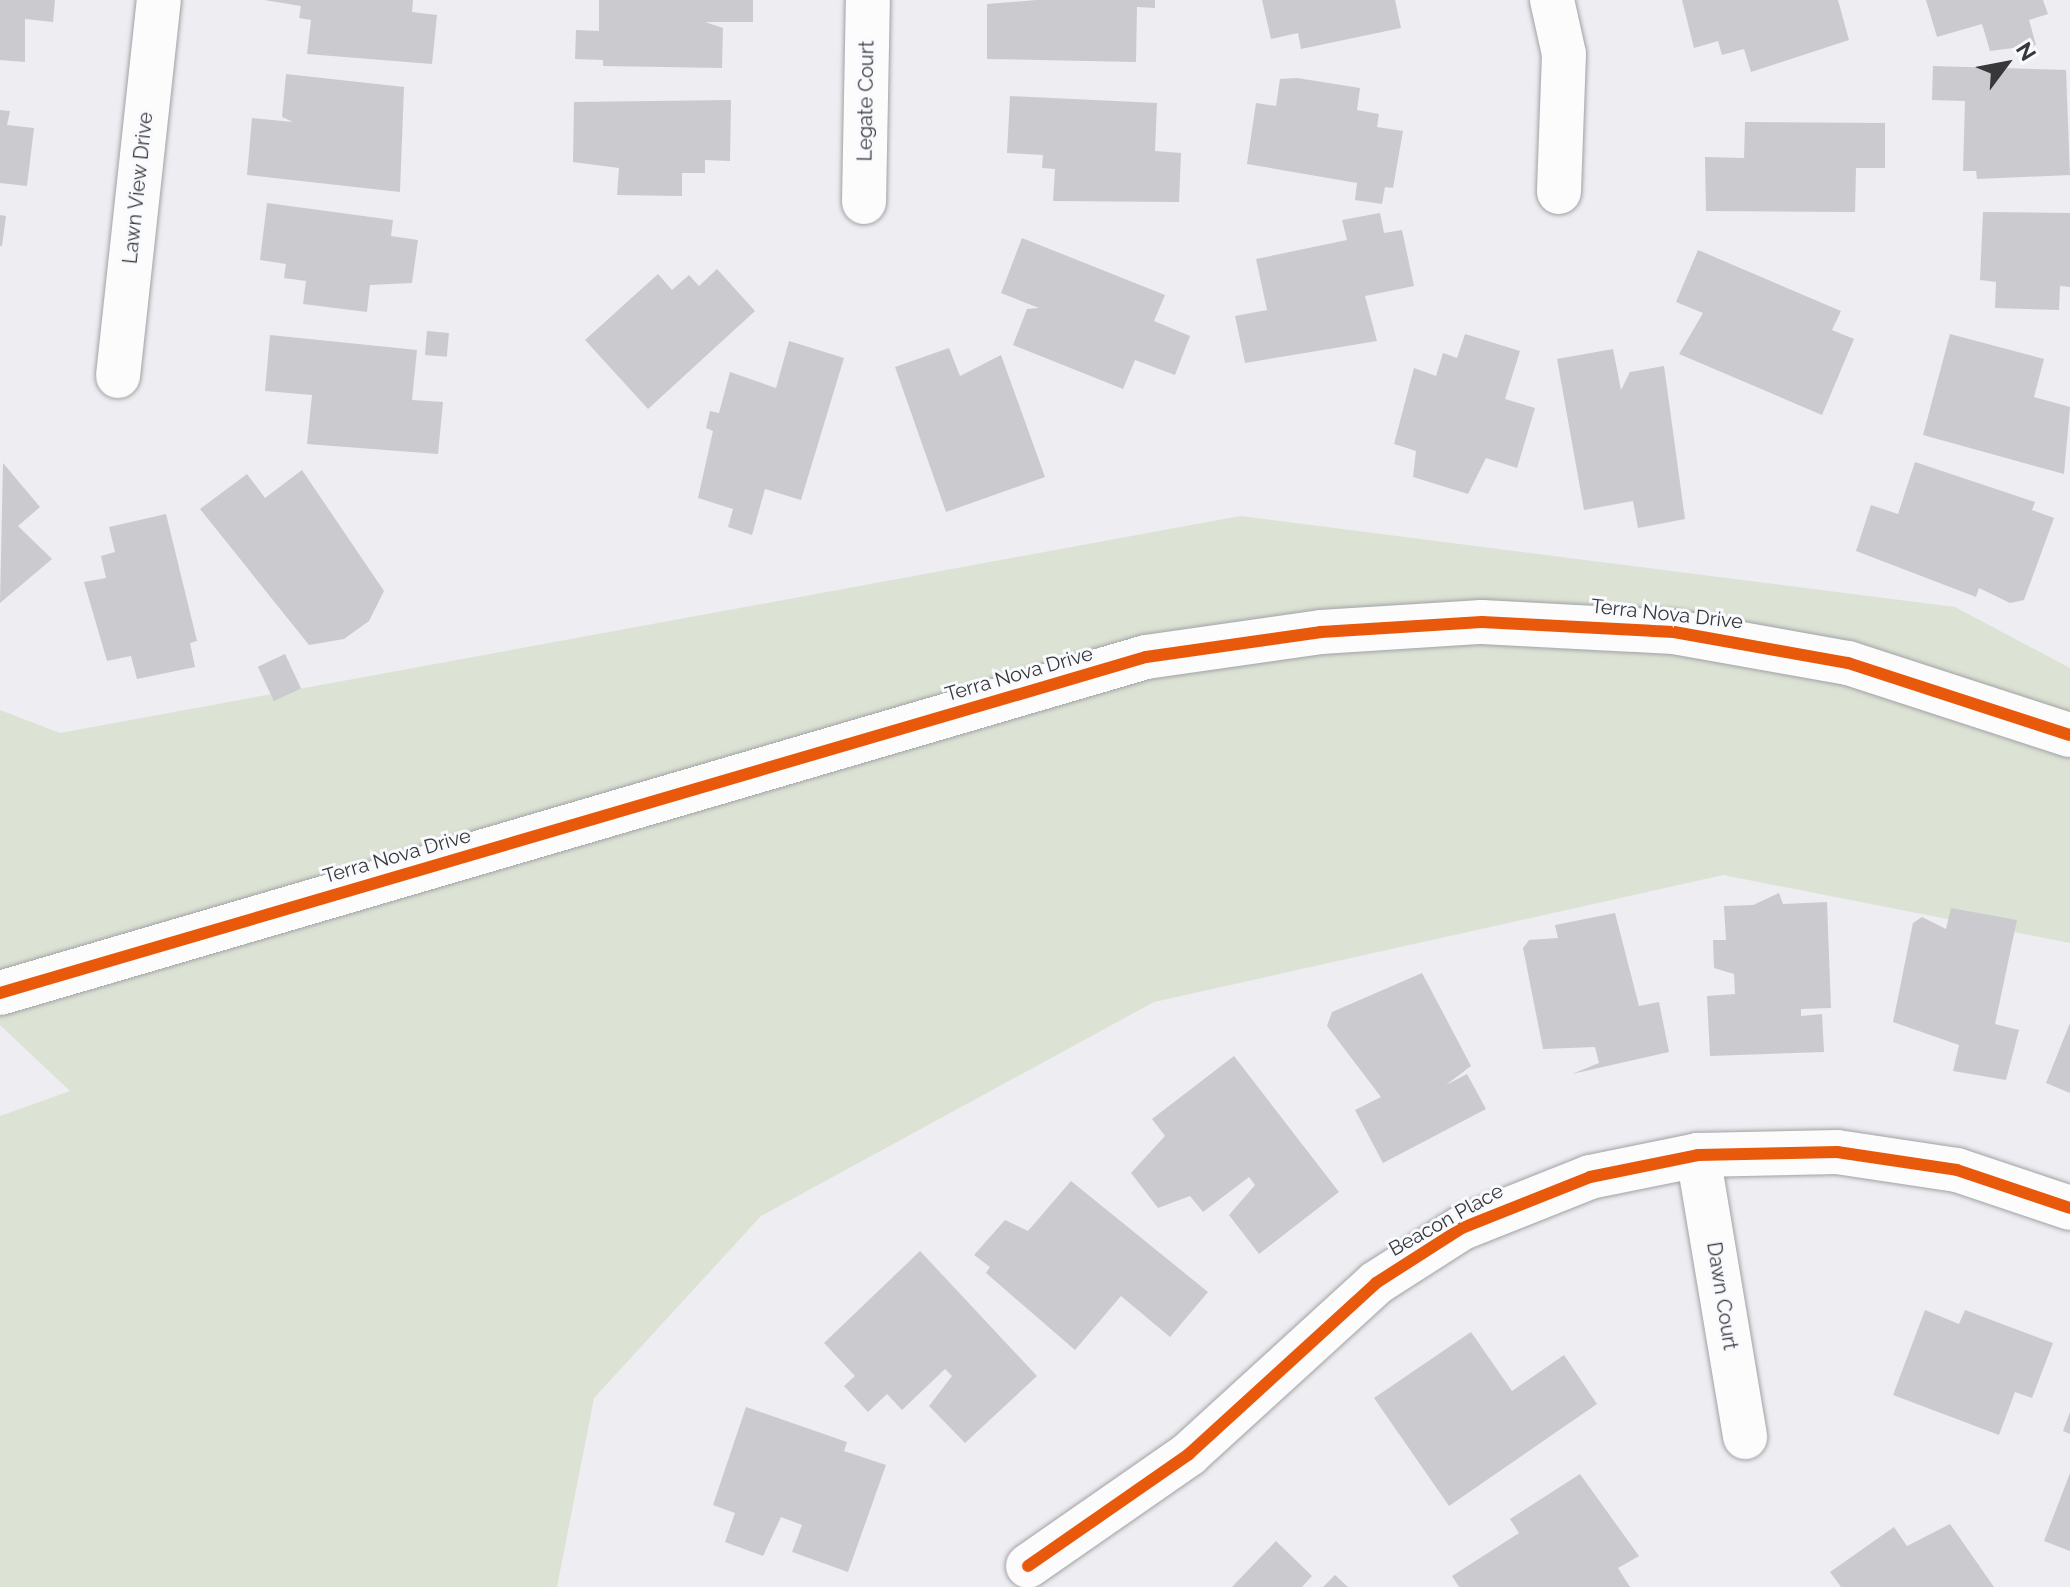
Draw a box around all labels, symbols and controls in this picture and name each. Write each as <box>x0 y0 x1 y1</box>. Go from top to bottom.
north arrow <box>1966 24 2046 104</box>
text: N <box>2011 37 2042 65</box>
street label: Legate Court <box>853 40 879 162</box>
street label: Lawn View Drive <box>118 110 158 266</box>
street label: Terra Nova Drive <box>1590 594 1744 634</box>
street label: Terra Nova Drive <box>942 641 1096 707</box>
street label: Terra Nova Drive <box>320 823 474 889</box>
street label: Beacon Place <box>1385 1179 1507 1261</box>
street label: Dawn Court <box>1702 1240 1742 1352</box>

